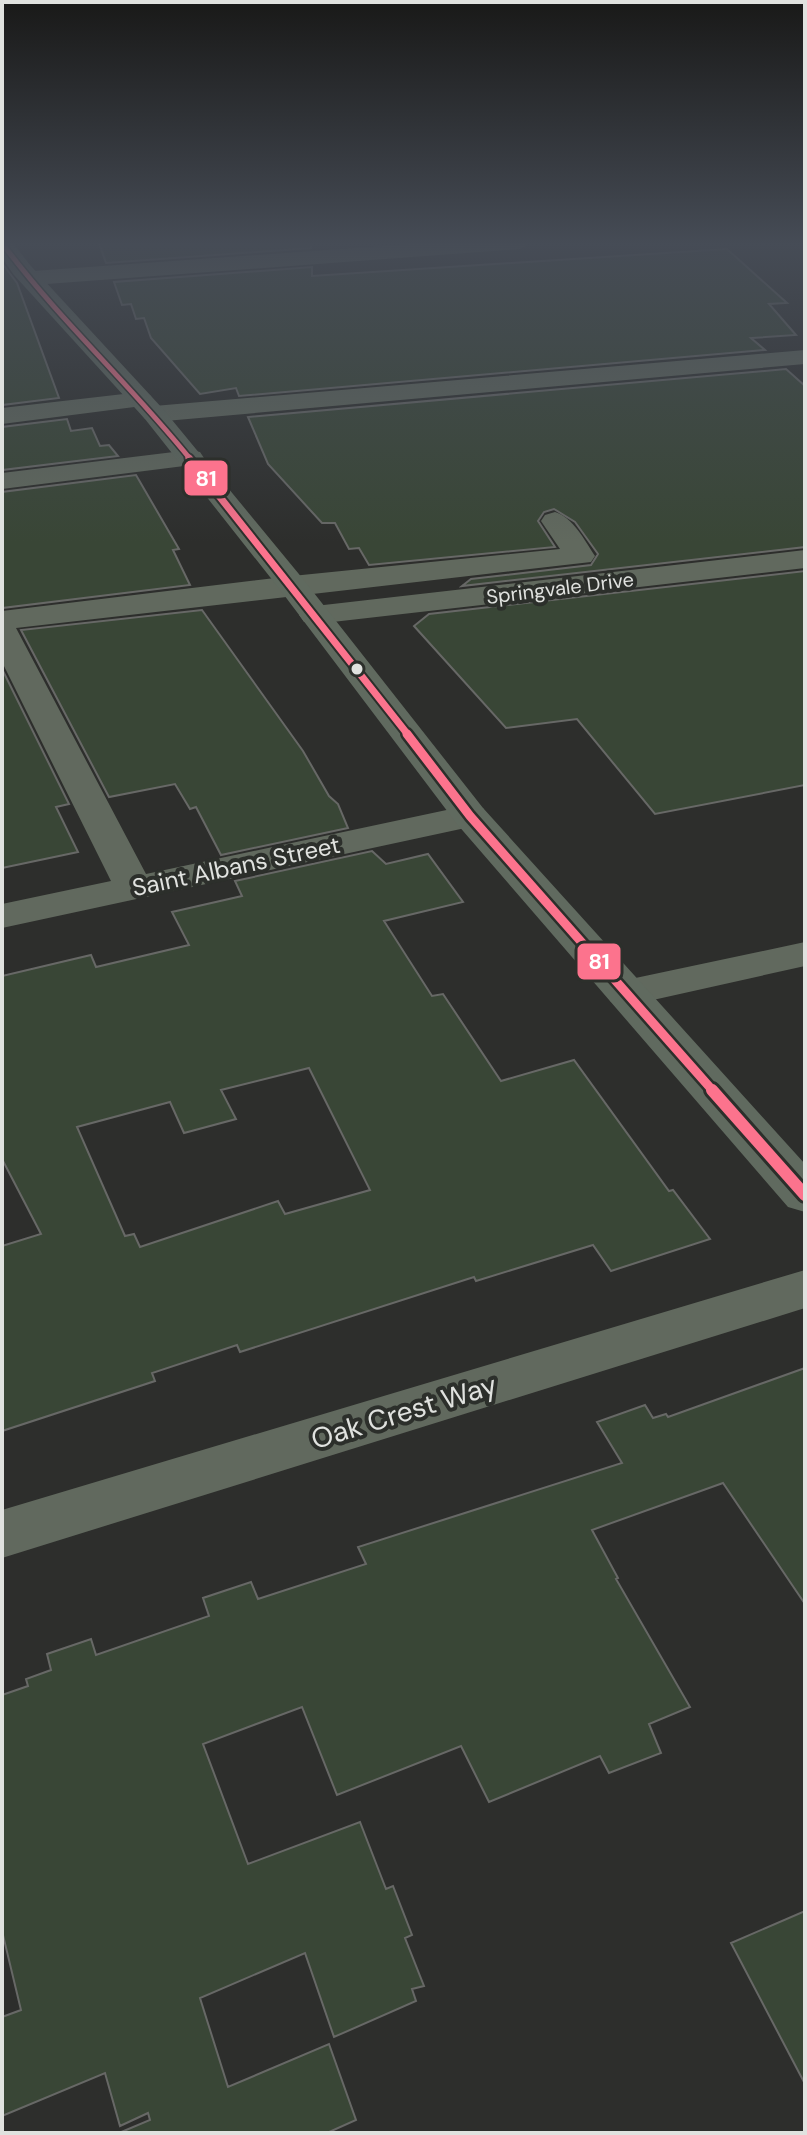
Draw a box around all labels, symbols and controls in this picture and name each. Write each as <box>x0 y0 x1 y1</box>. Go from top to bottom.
line badge: 81 <box>183 459 229 497</box>
text: 81 <box>195 464 217 493</box>
street label: Springvale Drive <box>485 566 635 610</box>
unlabelled marker <box>349 661 365 677</box>
street label: Saint Albans Street <box>129 829 343 903</box>
line badge: 81 <box>576 942 622 981</box>
text: 81 <box>588 947 610 976</box>
street label: Oak Crest Way <box>307 1366 501 1458</box>

